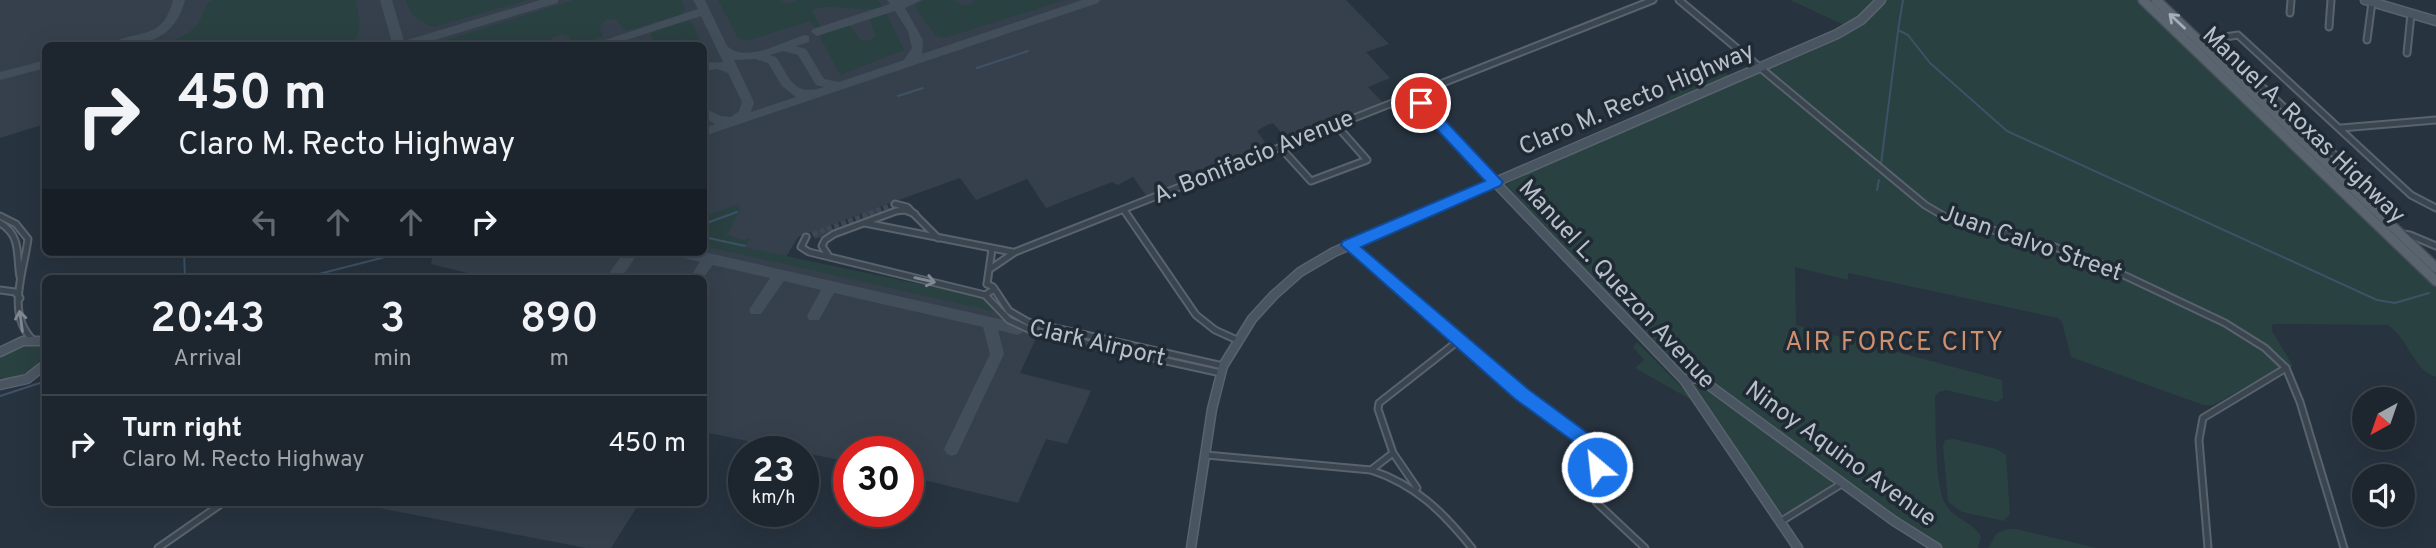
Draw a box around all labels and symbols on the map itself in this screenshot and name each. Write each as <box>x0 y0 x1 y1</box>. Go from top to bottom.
one-way arrow <box>2169 12 2186 29</box>
street label: Manuel A. Roxas Highway <box>2195 21 2411 231</box>
street label: Claro M. Recto Highway <box>1515 37 1759 163</box>
pin <box>1391 73 1451 133</box>
street label: A. Bonifacio Avenue <box>1149 104 1359 212</box>
street label: Manuel L. Quezon Avenue <box>1511 174 1721 396</box>
street label: Juan Calvo Street <box>1936 199 2126 289</box>
one-way arrow <box>913 274 936 287</box>
one-way arrow <box>15 310 28 332</box>
street label: Clark Airport <box>1026 314 1168 374</box>
district label: AIR FORCE CITY <box>1785 327 2005 360</box>
street label: Ninoy Aquino Avenue <box>1739 376 1941 534</box>
north arrow <box>2352 387 2415 450</box>
position arrow <box>1560 430 1634 504</box>
speed limit sign: 30 <box>833 436 924 527</box>

